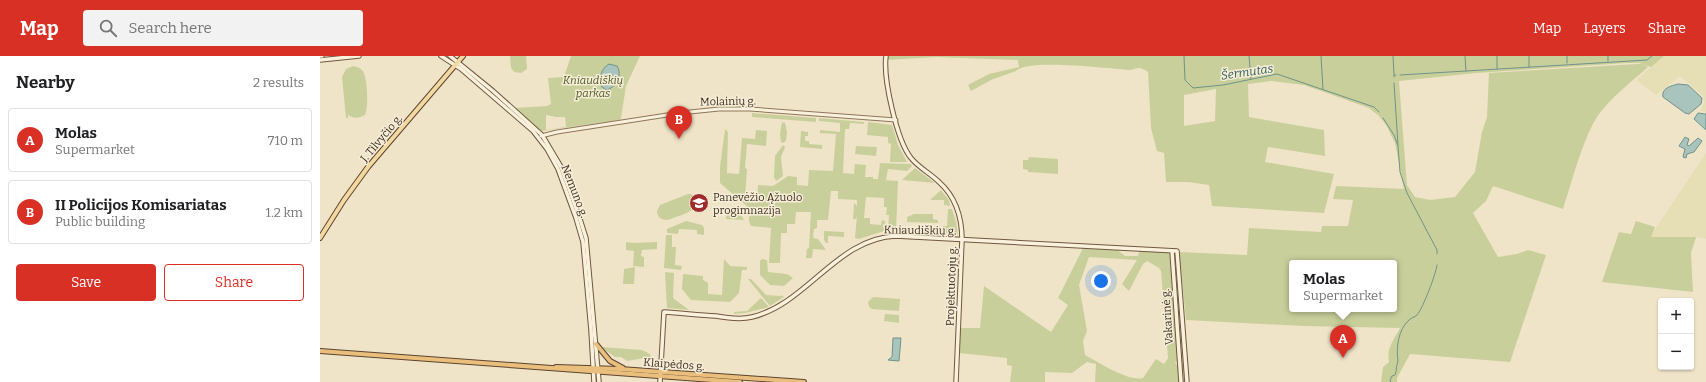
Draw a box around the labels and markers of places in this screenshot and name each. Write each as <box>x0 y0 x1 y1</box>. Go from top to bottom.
pin: B <box>666 106 692 139</box>
place label: Panevėžio Ąžuolo progimnazija <box>713 191 802 217</box>
school or university icon: Panevėžio Ąžuolo progimnazija <box>688 192 710 214</box>
pin: A <box>1330 325 1356 358</box>

